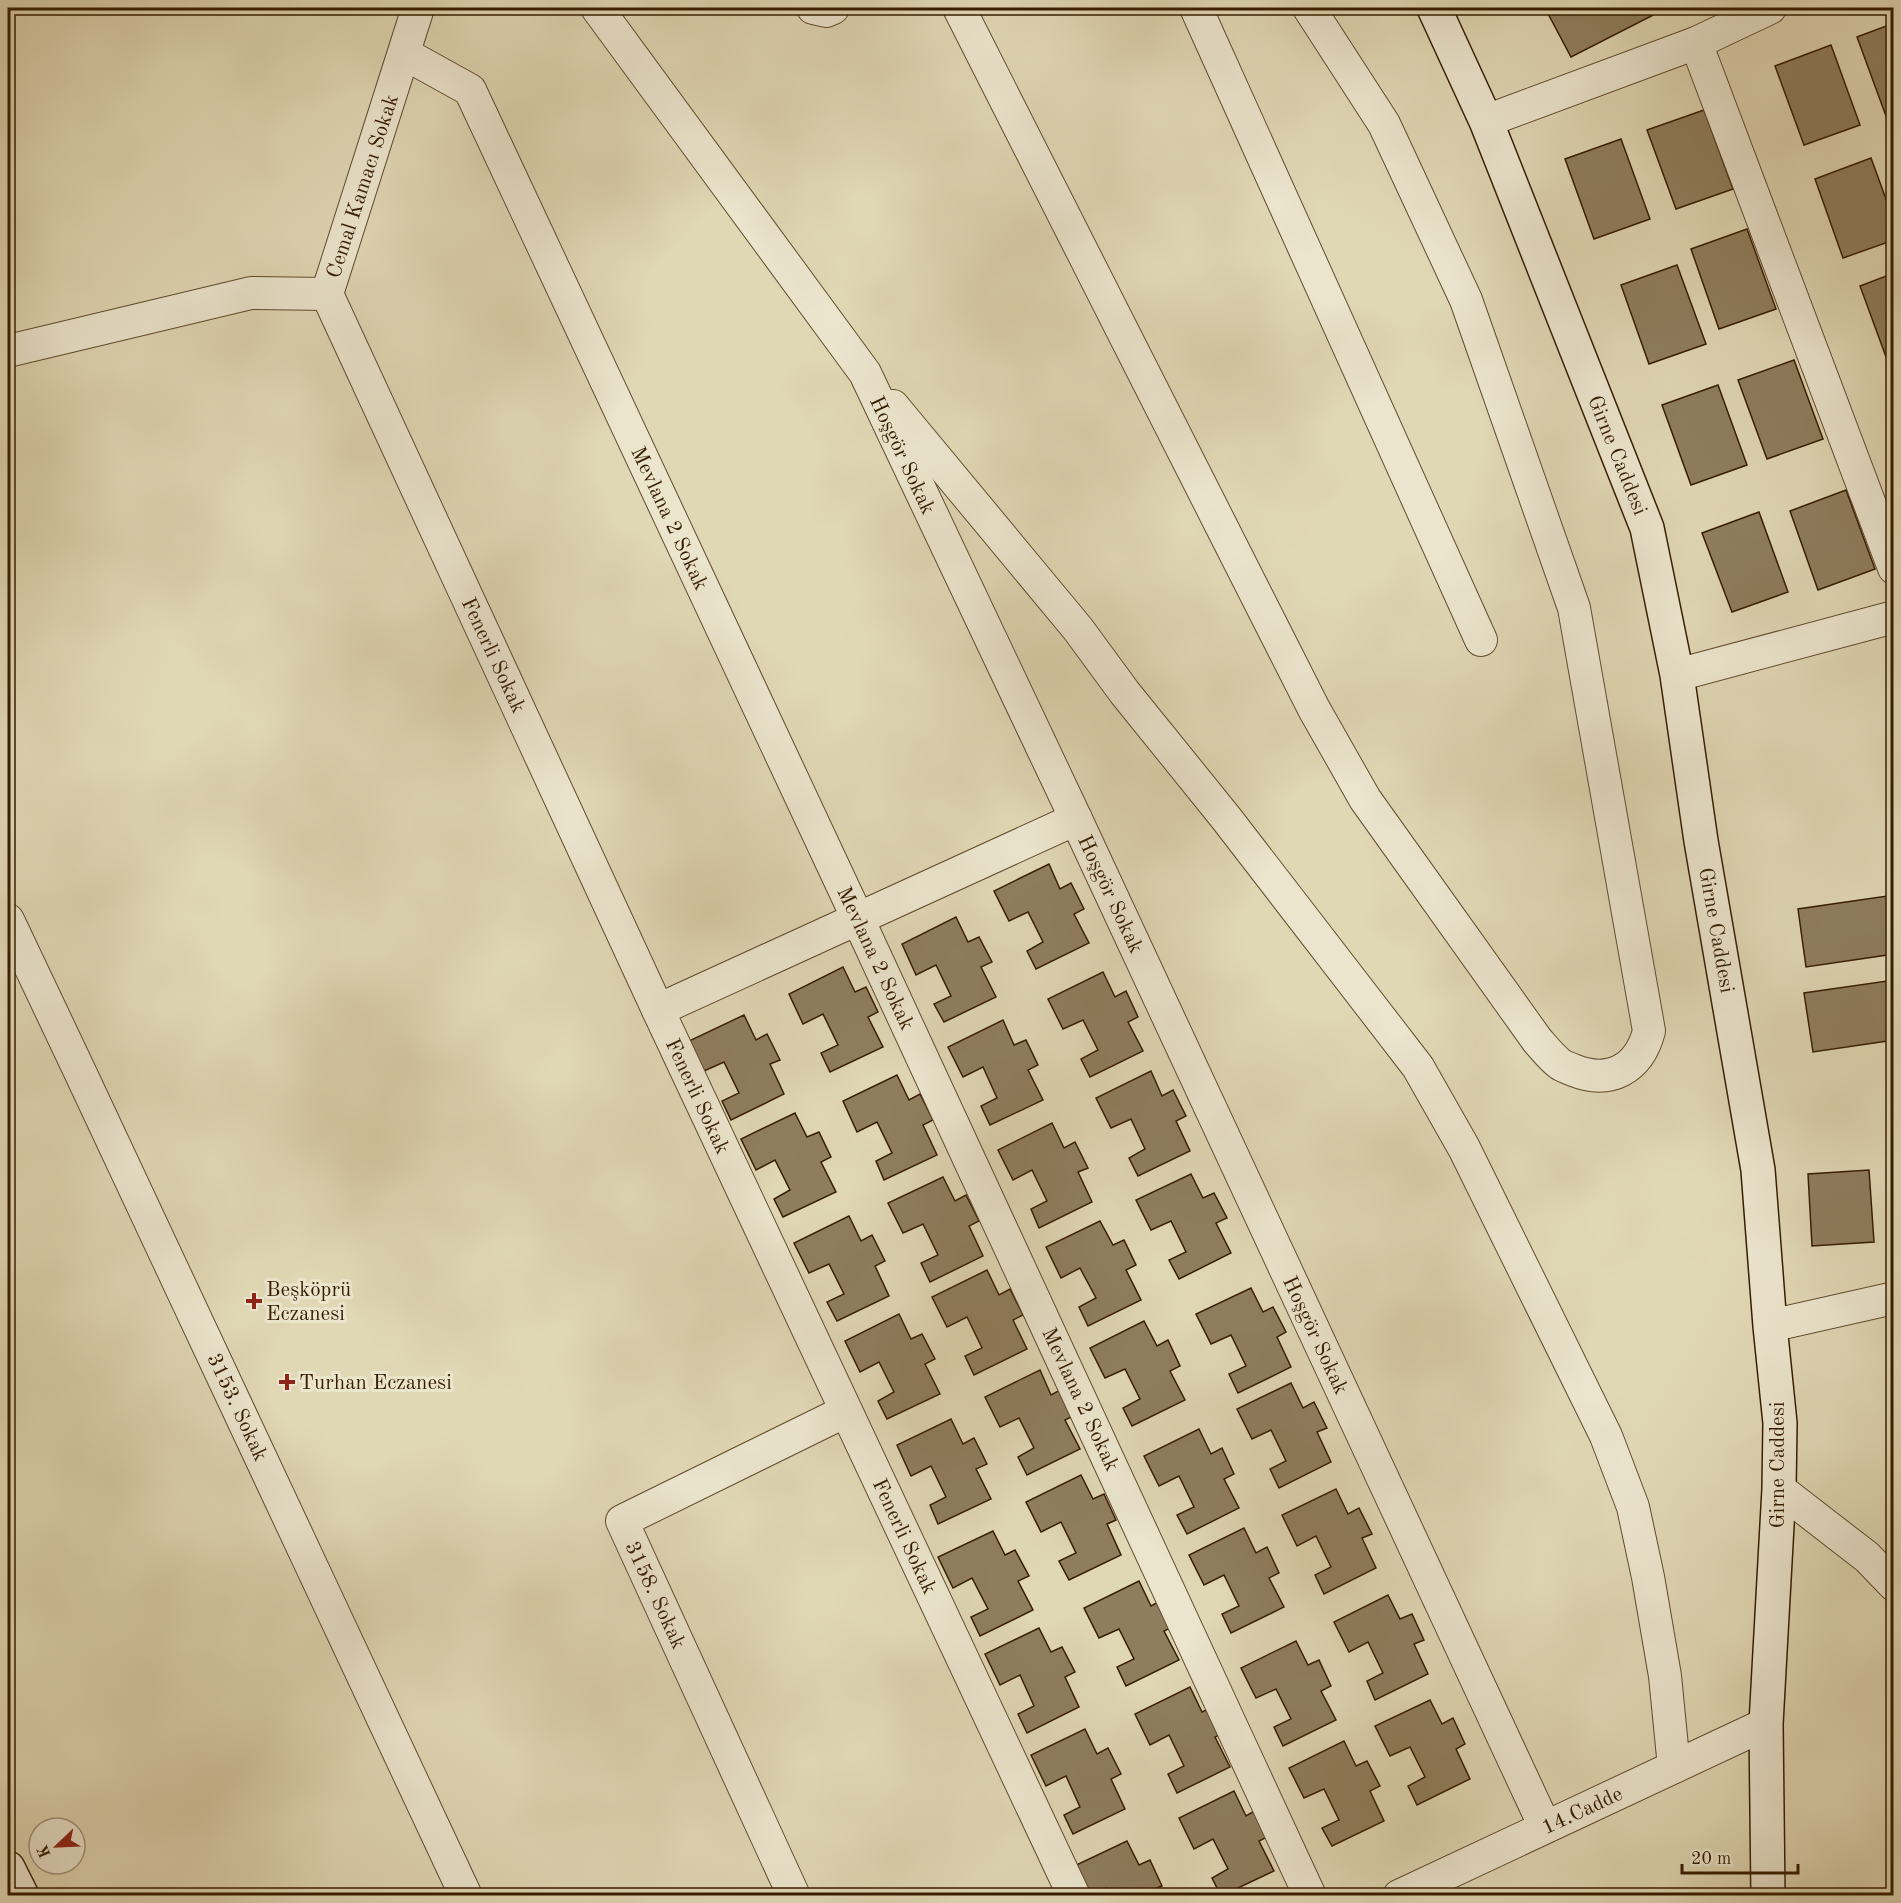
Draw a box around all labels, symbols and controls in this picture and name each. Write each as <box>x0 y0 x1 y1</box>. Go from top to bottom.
street label: Cemal Kamacı Sokak <box>324 92 403 281</box>
street label: Hoşgör Sokak <box>865 393 938 518</box>
street label: Girne Caddesi <box>1583 393 1650 518</box>
street label: Mevlana 2 Sokak <box>626 444 711 594</box>
street label: Fenerli Sokak <box>457 595 529 717</box>
street label: Hoşgör Sokak <box>1073 832 1146 957</box>
street label: Girne Caddesi <box>1694 866 1737 995</box>
street label: Mevlana 2 Sokak <box>832 884 917 1034</box>
street label: Fenerli Sokak <box>661 1036 733 1158</box>
street label: Hoşgör Sokak <box>1278 1273 1351 1398</box>
place label: Beşköprü Eczanesi <box>266 1280 351 1325</box>
marker: Beşköprü Eczanesi <box>247 1294 261 1308</box>
street label: Mevlana 2 Sokak <box>1037 1325 1122 1475</box>
street label: 3153. Sokak <box>203 1351 271 1465</box>
place label: Turhan Eczanesi <box>299 1373 452 1394</box>
marker: Turhan Eczanesi <box>280 1375 294 1389</box>
street label: Girne Caddesi <box>1768 1401 1789 1529</box>
street label: Fenerli Sokak <box>868 1476 940 1598</box>
street label: 3158. Sokak <box>621 1539 689 1653</box>
street label: 14.Cadde <box>1539 1784 1626 1839</box>
north arrow <box>27 1816 87 1876</box>
scale bar <box>1682 1837 1798 1875</box>
text: K <box>35 1842 55 1860</box>
text: 20 m <box>1691 1850 1731 1868</box>

